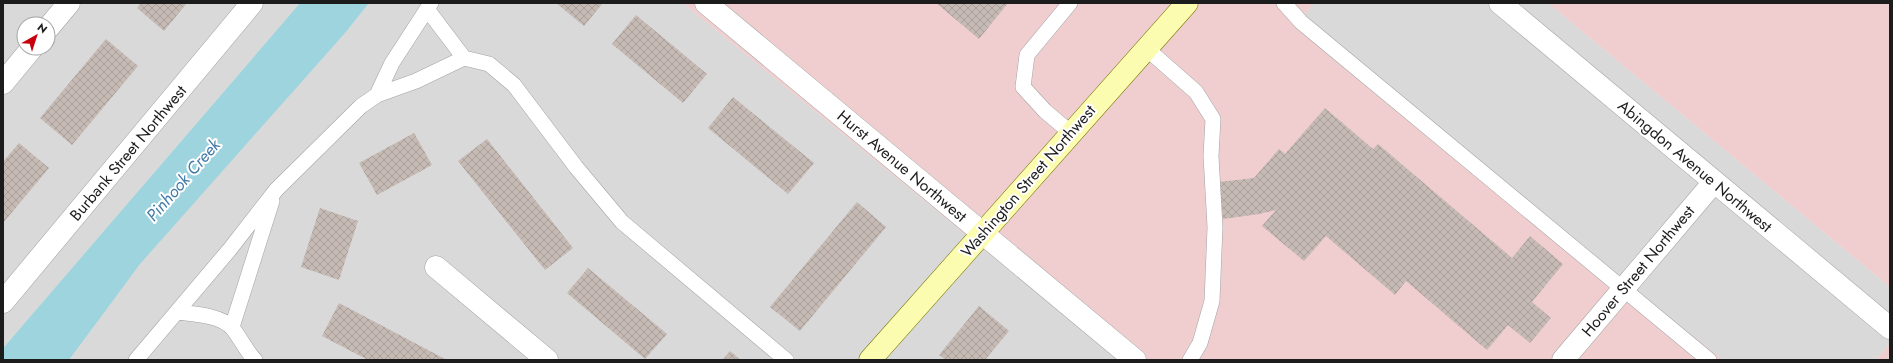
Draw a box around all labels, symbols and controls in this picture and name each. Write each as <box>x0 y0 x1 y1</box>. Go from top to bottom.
north arrow <box>16 16 56 56</box>
text: N <box>34 19 51 37</box>
street label: Burbank Street Northwest <box>64 80 192 226</box>
street label: Abingdon Avenue Northwest <box>1613 95 1777 238</box>
street label: Washington Street Northwest <box>955 100 1101 262</box>
street label: Hurst Avenue Northwest <box>832 105 972 227</box>
water label: Pinhook Creek <box>140 133 226 226</box>
street label: Hoover Street Northwest <box>1576 200 1700 342</box>

